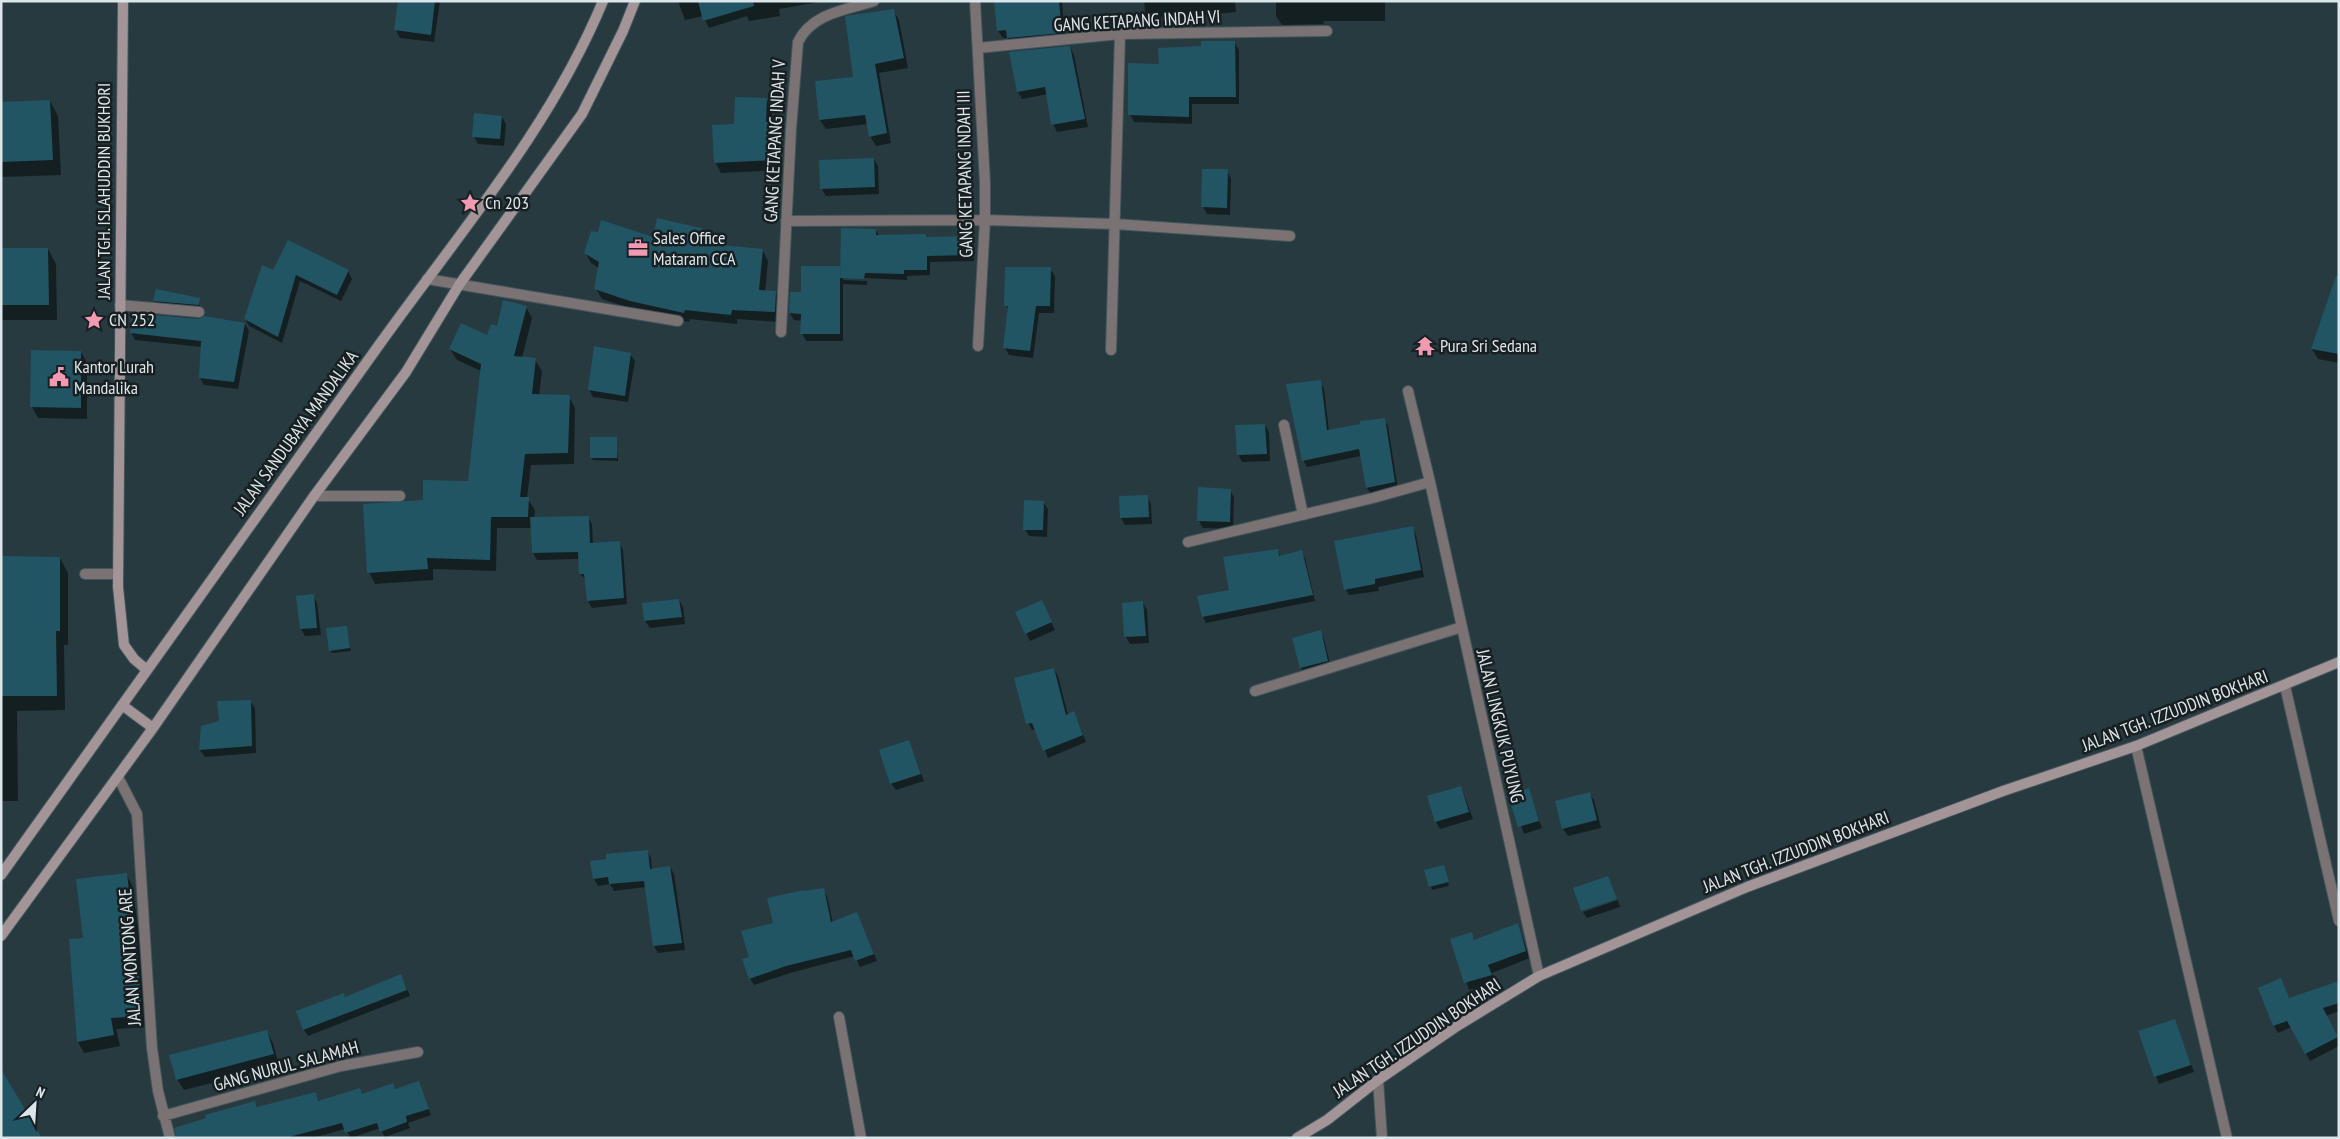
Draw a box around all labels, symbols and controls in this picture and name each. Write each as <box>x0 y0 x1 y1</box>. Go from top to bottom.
street label: GANG KETAPANG INDAH VI <box>1053 5 1221 36</box>
street label: GANG KETAPANG INDAH V <box>759 58 790 223</box>
street label: JALAN TGH. ISLAHUDDIN BUKHORI <box>92 83 115 300</box>
street label: GANG KETAPANG INDAH III <box>952 90 977 258</box>
place label: Cn 203 <box>485 191 529 214</box>
place icon: Cn 203 <box>459 192 481 214</box>
place label: Sales Office Mataram CCA <box>653 226 736 270</box>
office icon: Sales Office Mataram CCA <box>627 237 649 259</box>
place label: CN 252 <box>109 308 155 331</box>
place icon: CN 252 <box>83 309 105 331</box>
place label: Pura Sri Sedana <box>1440 334 1537 357</box>
temple icon: Pura Sri Sedana <box>1414 335 1436 357</box>
street label: JALAN SANDUBAYA MANDALIKA <box>228 346 363 520</box>
place label: Kantor Lurah Mandalika <box>74 355 154 399</box>
public building icon: Kantor Lurah Mandalika <box>48 366 70 388</box>
street label: JALAN LINGKUK PUYUNG <box>1471 646 1529 805</box>
street label: JALAN TGH. IZZUDDIN BOKHARI <box>2078 664 2271 757</box>
street label: JALAN TGH. IZZUDDIN BOKHARI <box>1699 805 1892 898</box>
street label: JALAN MONTONG ARE <box>113 888 146 1027</box>
street label: JALAN TGH. IZZUDDIN BOKHARI <box>1328 973 1505 1103</box>
street label: GANG NURUL SALAMAH <box>211 1035 361 1096</box>
north arrow <box>10 1079 60 1129</box>
text: N <box>33 1082 48 1102</box>

